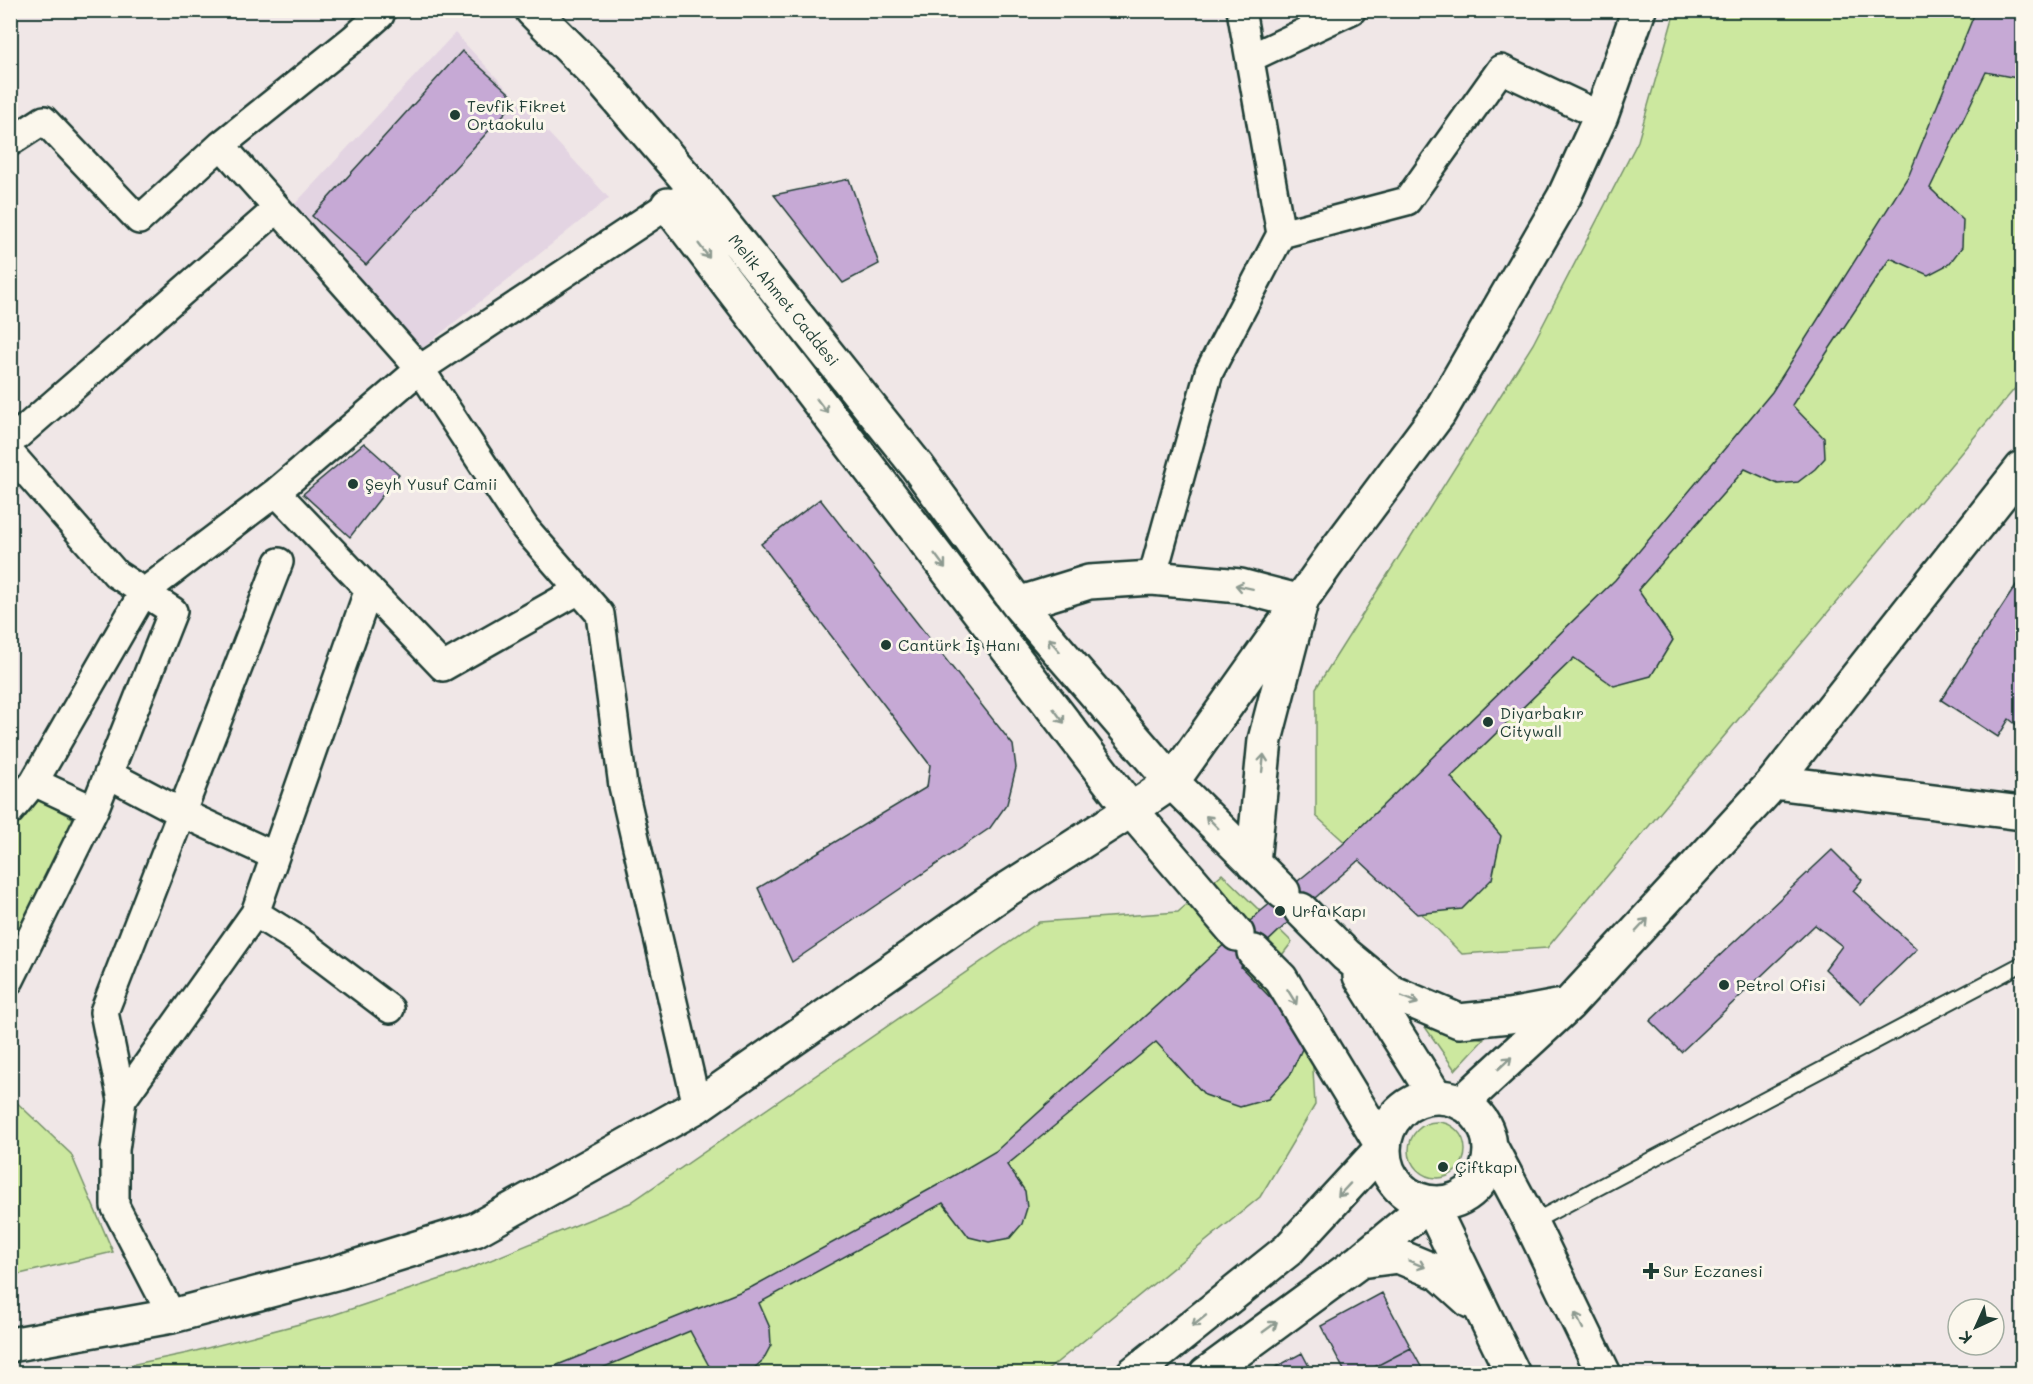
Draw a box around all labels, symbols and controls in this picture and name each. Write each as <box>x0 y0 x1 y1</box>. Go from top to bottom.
place label: Tevfik Fikret Ortaokulu <box>467 95 566 134</box>
marker: Tevfik Fikret Ortaokulu <box>448 108 462 122</box>
street label: Melik Ahmet Caddesi <box>725 229 844 370</box>
one-way arrow <box>697 243 710 259</box>
one-way arrow <box>816 398 828 414</box>
place label: Şeyh Yusuf Camii <box>365 473 497 494</box>
marker: Şeyh Yusuf Camii <box>346 477 360 491</box>
one-way arrow <box>934 553 947 569</box>
one-way arrow <box>1235 581 1254 593</box>
place label: Cantürk İş Hanı <box>898 634 1021 655</box>
one-way arrow <box>1047 637 1060 653</box>
marker: Cantürk İş Hanı <box>879 638 893 652</box>
place label: Diyarbakır Citywall <box>1500 702 1584 741</box>
one-way arrow <box>1052 708 1065 724</box>
marker: Diyarbakır Citywall <box>1481 715 1495 729</box>
one-way arrow <box>1258 753 1269 773</box>
one-way arrow <box>1204 814 1219 829</box>
place label: Urfa Kapı <box>1292 900 1367 921</box>
marker: Urfa Kapı <box>1273 904 1287 918</box>
one-way arrow <box>1635 918 1649 933</box>
place label: Petrol Ofisi <box>1736 974 1826 995</box>
marker: Petrol Ofisi <box>1717 978 1731 992</box>
one-way arrow <box>1286 988 1298 1005</box>
one-way arrow <box>1400 995 1419 1006</box>
one-way arrow <box>1497 1056 1512 1071</box>
place label: Çiftkapı <box>1455 1156 1518 1177</box>
marker: Çiftkapı <box>1436 1160 1450 1174</box>
one-way arrow <box>1336 1183 1351 1198</box>
one-way arrow <box>1407 1259 1426 1270</box>
place label: Sur Eczanesi <box>1663 1260 1763 1281</box>
marker: Sur Eczanesi <box>1644 1264 1658 1278</box>
north arrow <box>1946 1297 2006 1357</box>
one-way arrow <box>1572 1312 1584 1330</box>
one-way arrow <box>1191 1314 1207 1327</box>
one-way arrow <box>1261 1321 1277 1333</box>
text: K <box>1954 1327 1976 1349</box>

